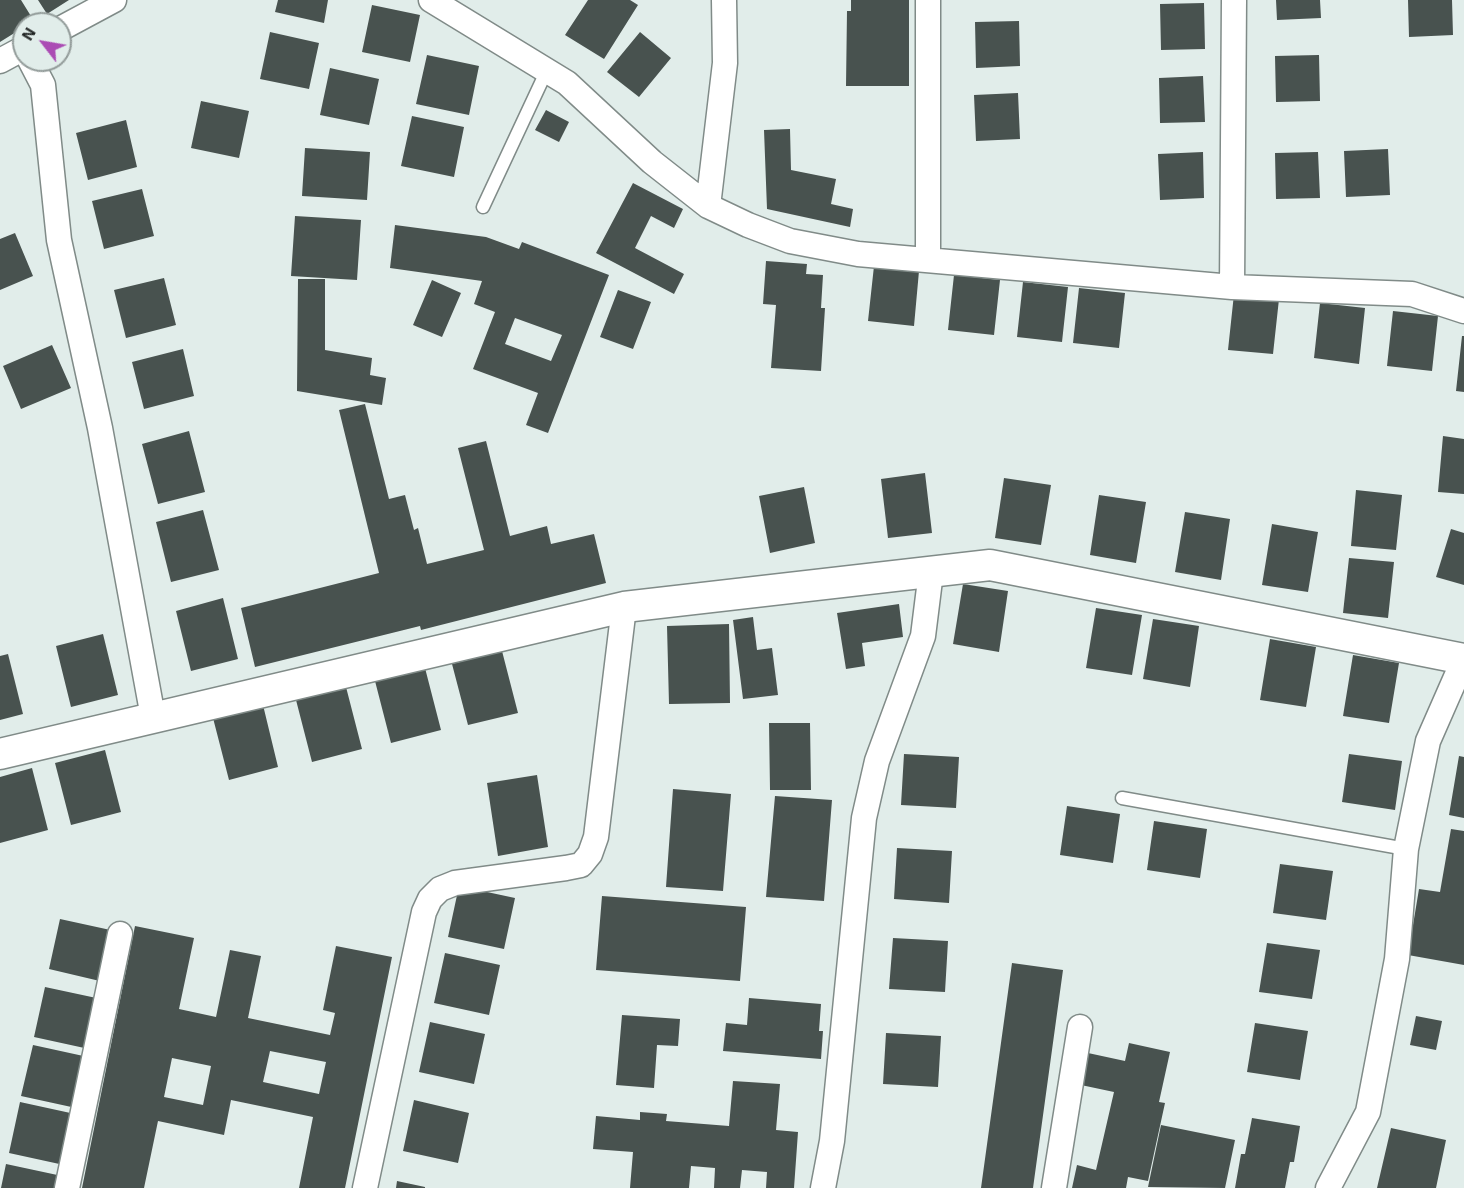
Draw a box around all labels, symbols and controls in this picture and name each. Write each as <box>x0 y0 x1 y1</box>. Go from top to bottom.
north arrow <box>12 12 72 72</box>
text: N <box>17 24 39 43</box>

